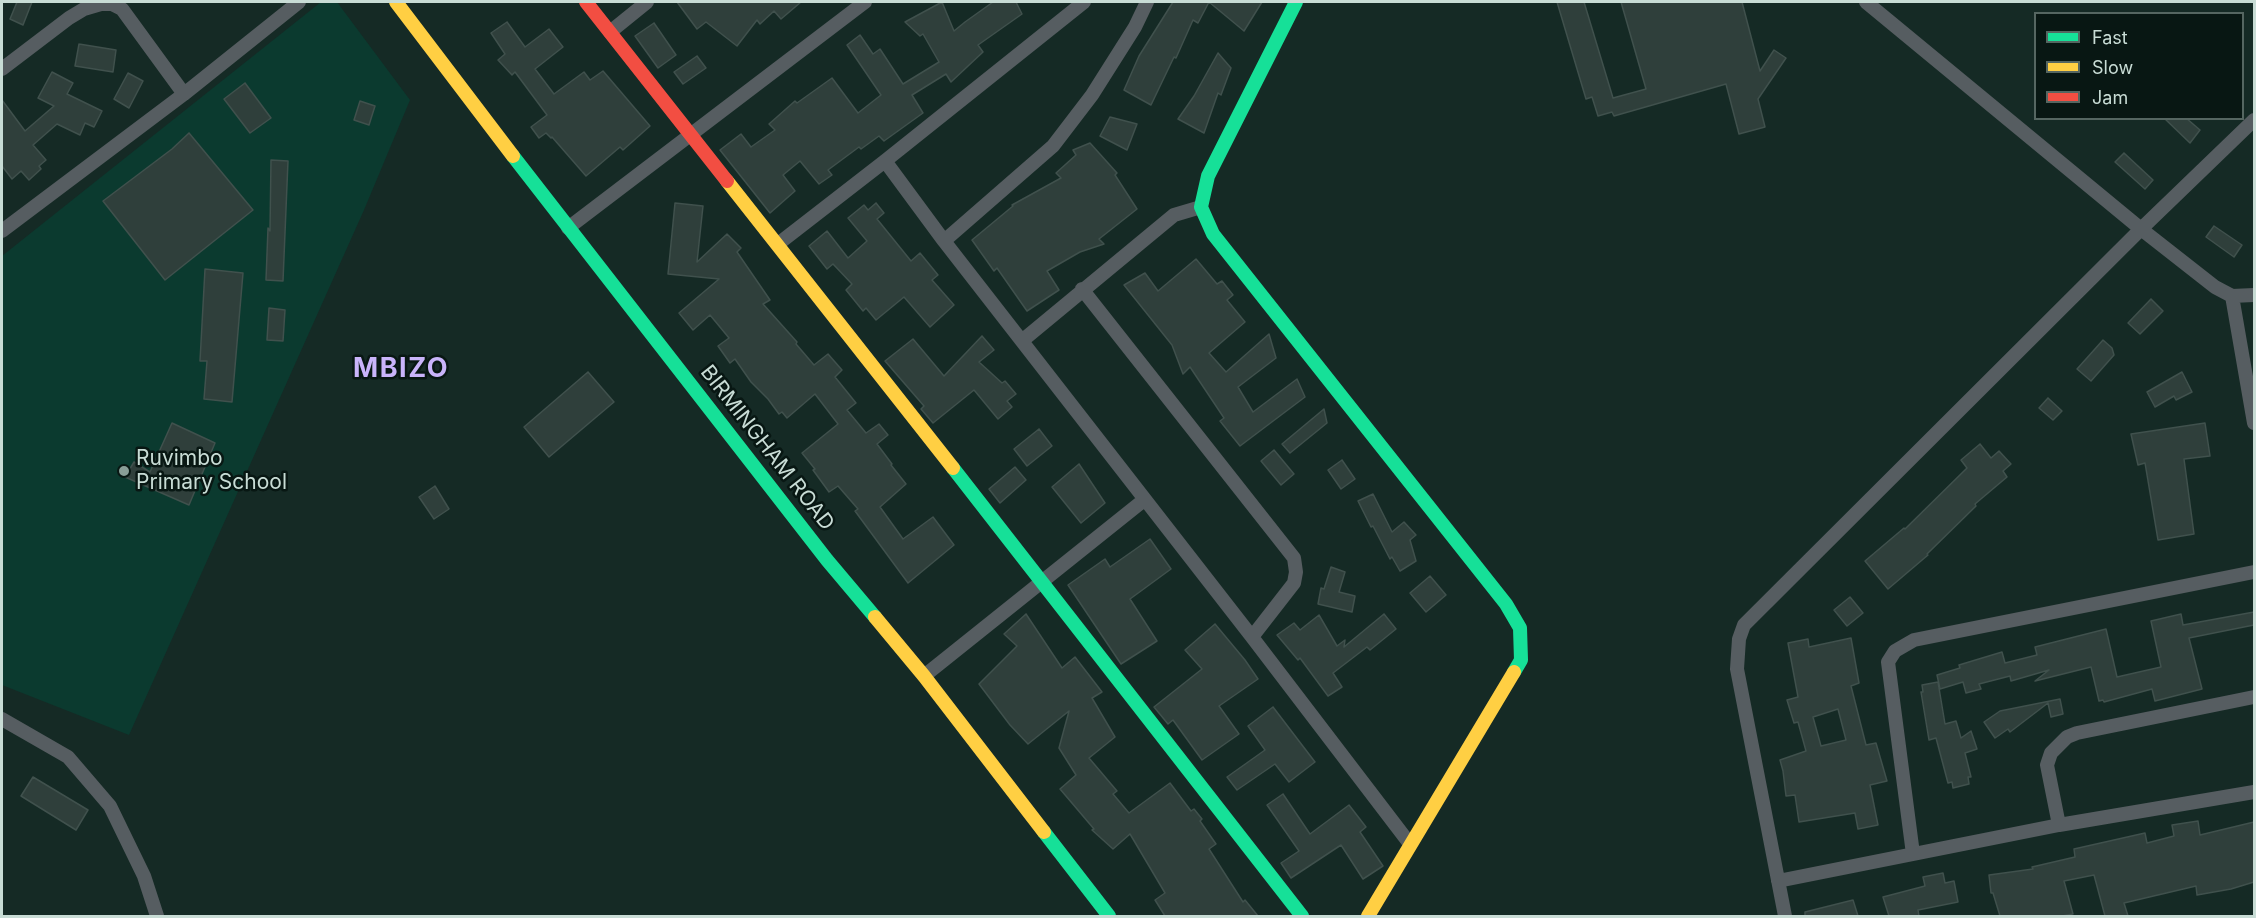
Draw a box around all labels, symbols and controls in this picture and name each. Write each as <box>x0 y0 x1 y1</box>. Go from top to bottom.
legend <box>2034 12 2244 120</box>
text: Fast <box>2092 27 2128 48</box>
text: Slow <box>2092 57 2133 78</box>
text: Jam <box>2092 87 2128 108</box>
district label: MBIZO <box>353 353 449 385</box>
street label: BIRMINGHAM ROAD <box>695 360 839 536</box>
place label: Ruvimbo Primary School <box>136 446 287 496</box>
marker: Ruvimbo Primary School <box>117 464 131 478</box>

